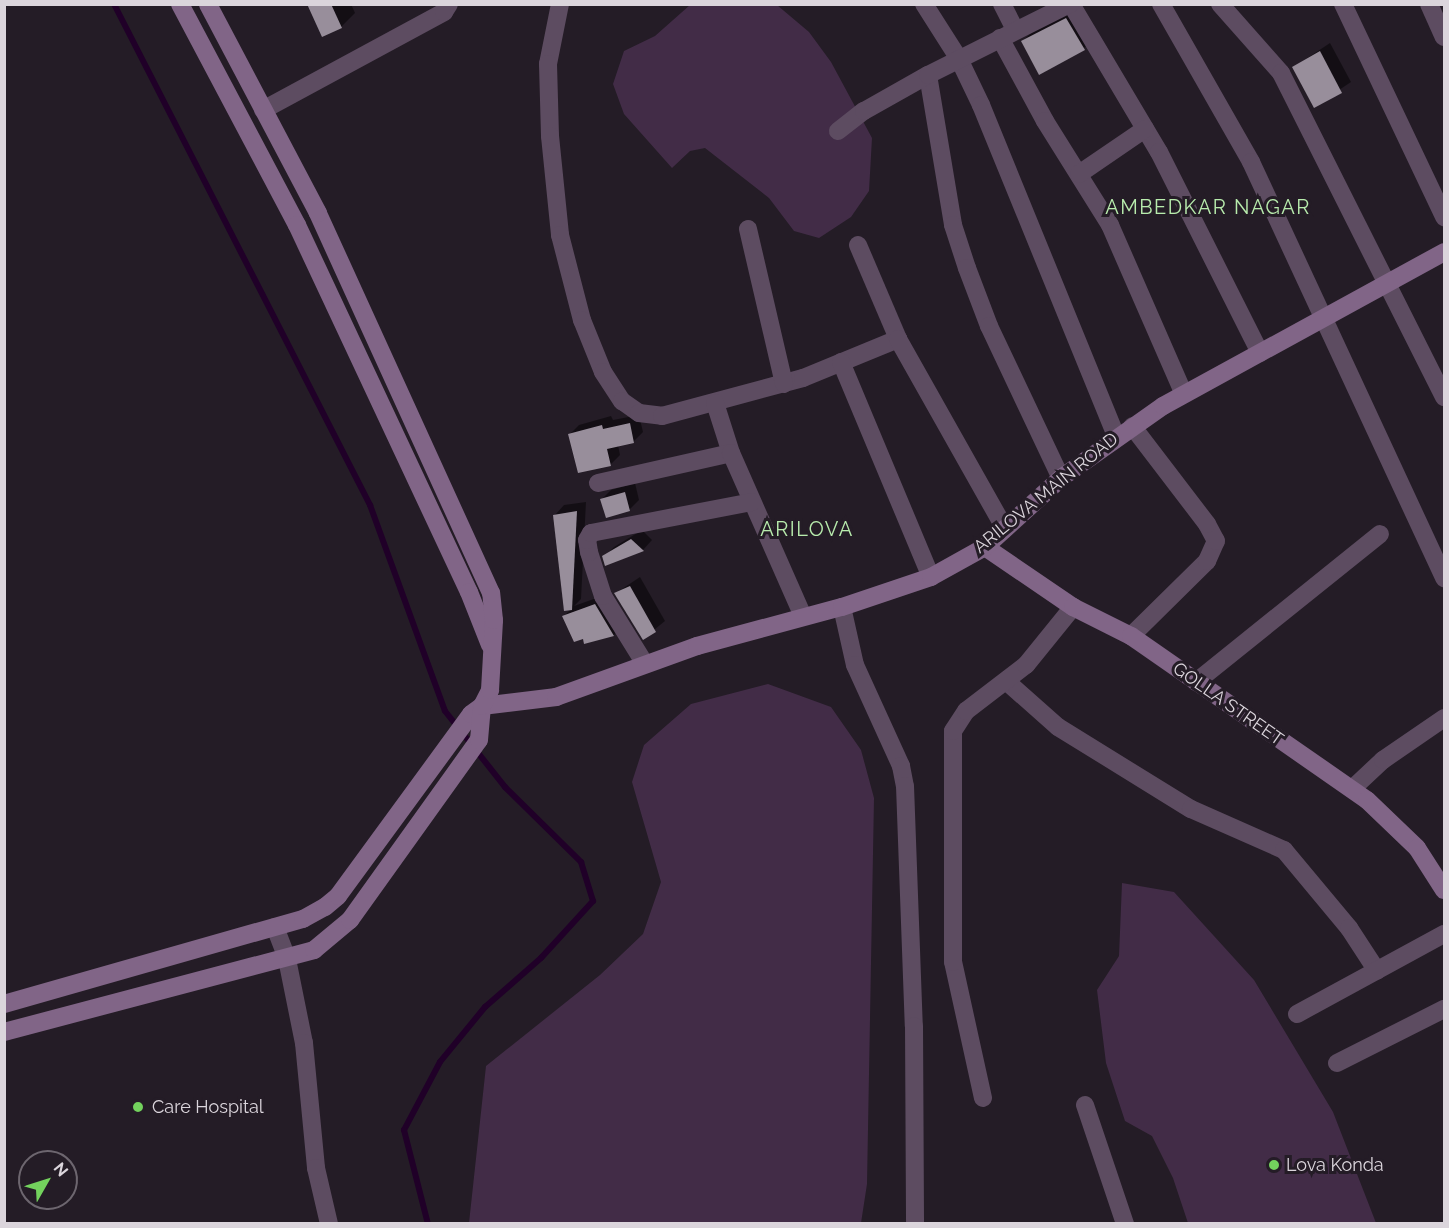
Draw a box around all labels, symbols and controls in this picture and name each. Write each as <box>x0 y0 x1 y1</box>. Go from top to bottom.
district label: AMBEDKAR NAGAR <box>1105 195 1311 219</box>
street label: ARILOVA MAIN ROAD <box>969 428 1123 558</box>
district label: ARILOVA <box>760 517 854 541</box>
street label: GOLLA STREET <box>1168 658 1288 750</box>
place label: Care Hospital <box>152 1096 264 1118</box>
marker: Care Hospital <box>129 1098 147 1116</box>
north arrow <box>18 1150 78 1210</box>
place label: Lova Konda <box>1286 1154 1384 1176</box>
marker: Lova Konda <box>1267 1158 1281 1172</box>
text: N <box>50 1159 72 1180</box>

